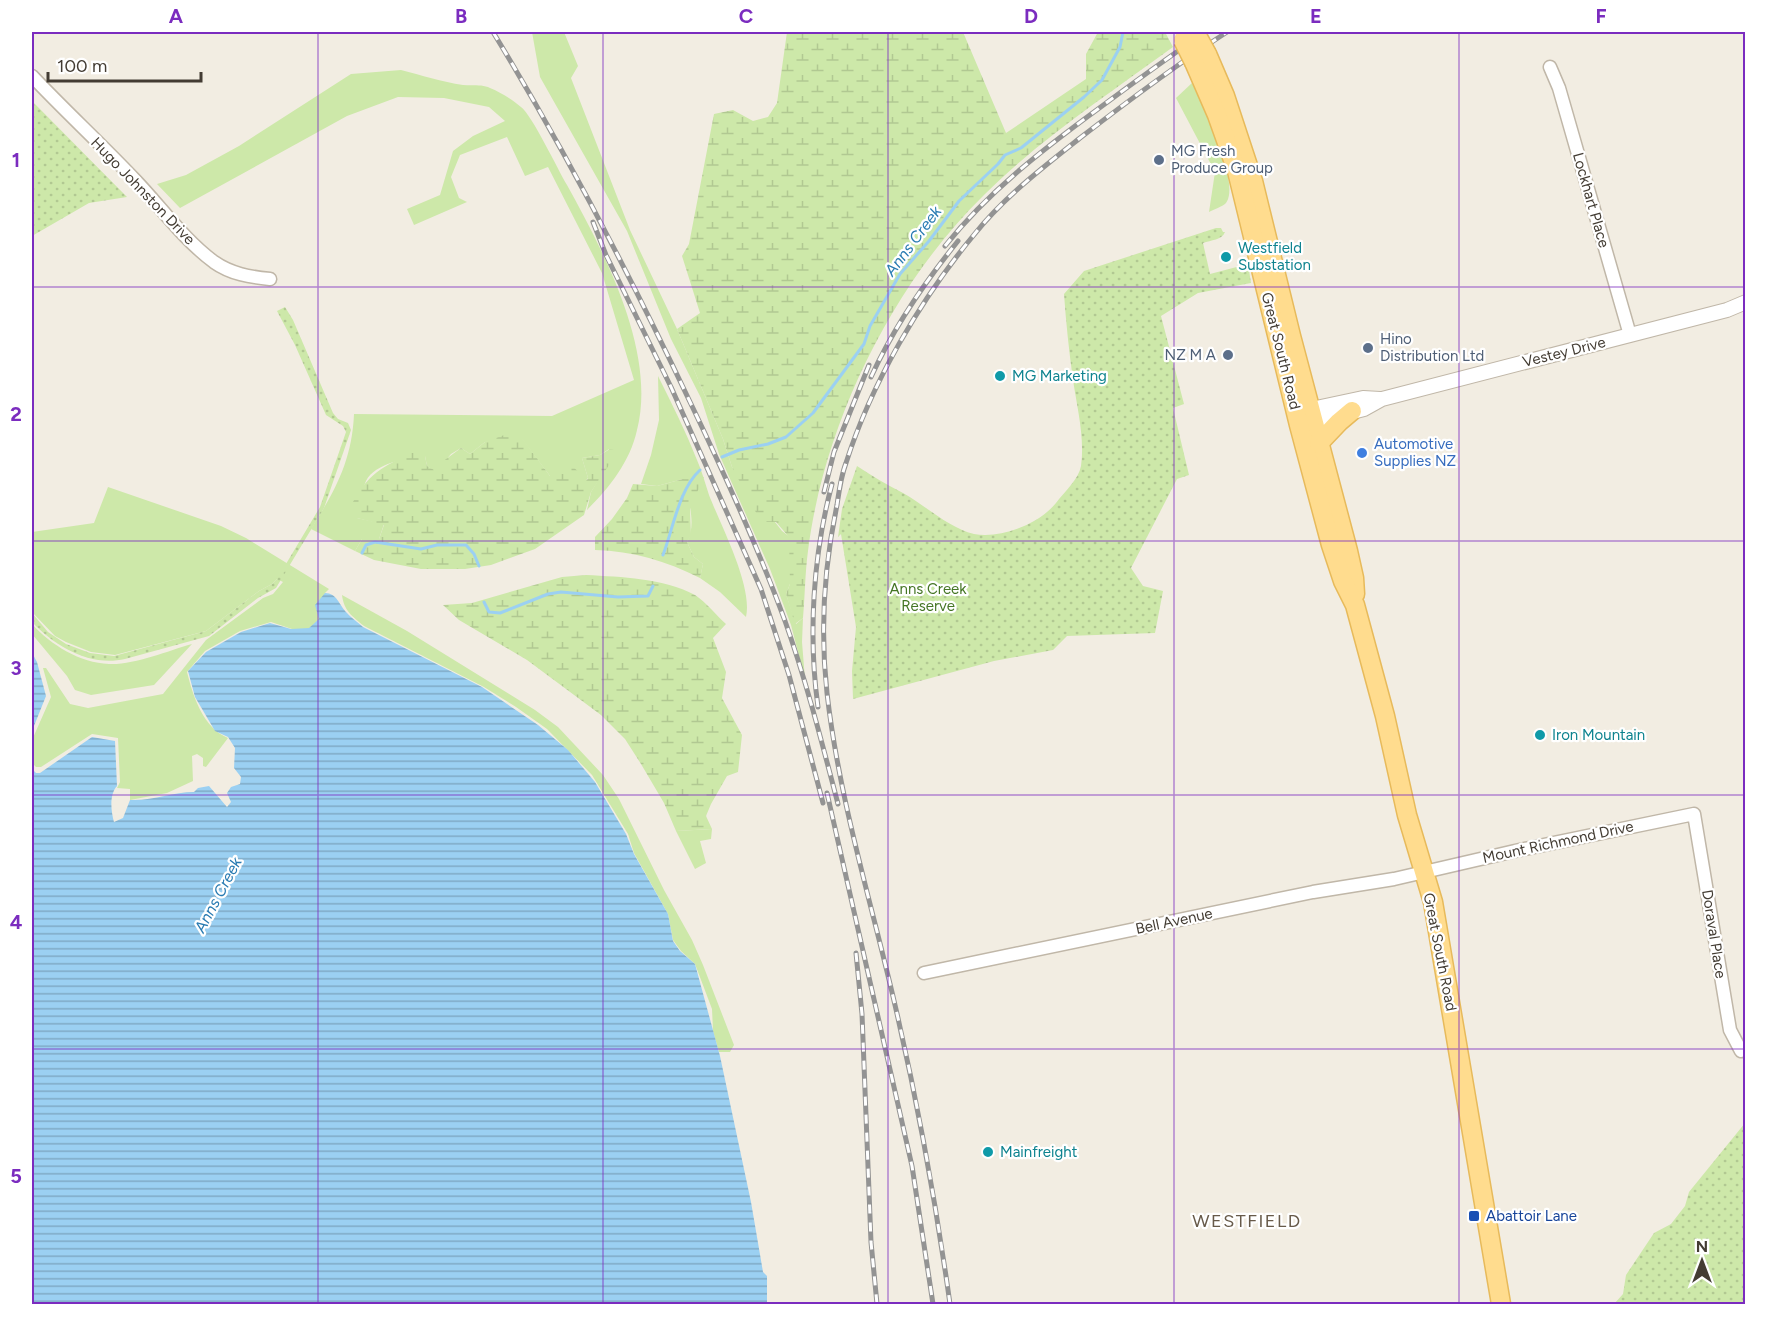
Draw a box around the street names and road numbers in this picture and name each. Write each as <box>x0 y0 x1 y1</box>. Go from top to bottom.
street label: Hugo Johnston Drive <box>87 134 199 248</box>
street label: Lockhart Place <box>1569 150 1613 250</box>
street label: Great South Road <box>1258 290 1304 412</box>
street label: Vestey Drive <box>1521 333 1607 371</box>
street label: Mount Richmond Drive <box>1481 817 1635 867</box>
street label: Doraval Place <box>1698 888 1730 980</box>
street label: Great South Road <box>1420 891 1460 1013</box>
street label: Bell Avenue <box>1134 904 1214 938</box>

